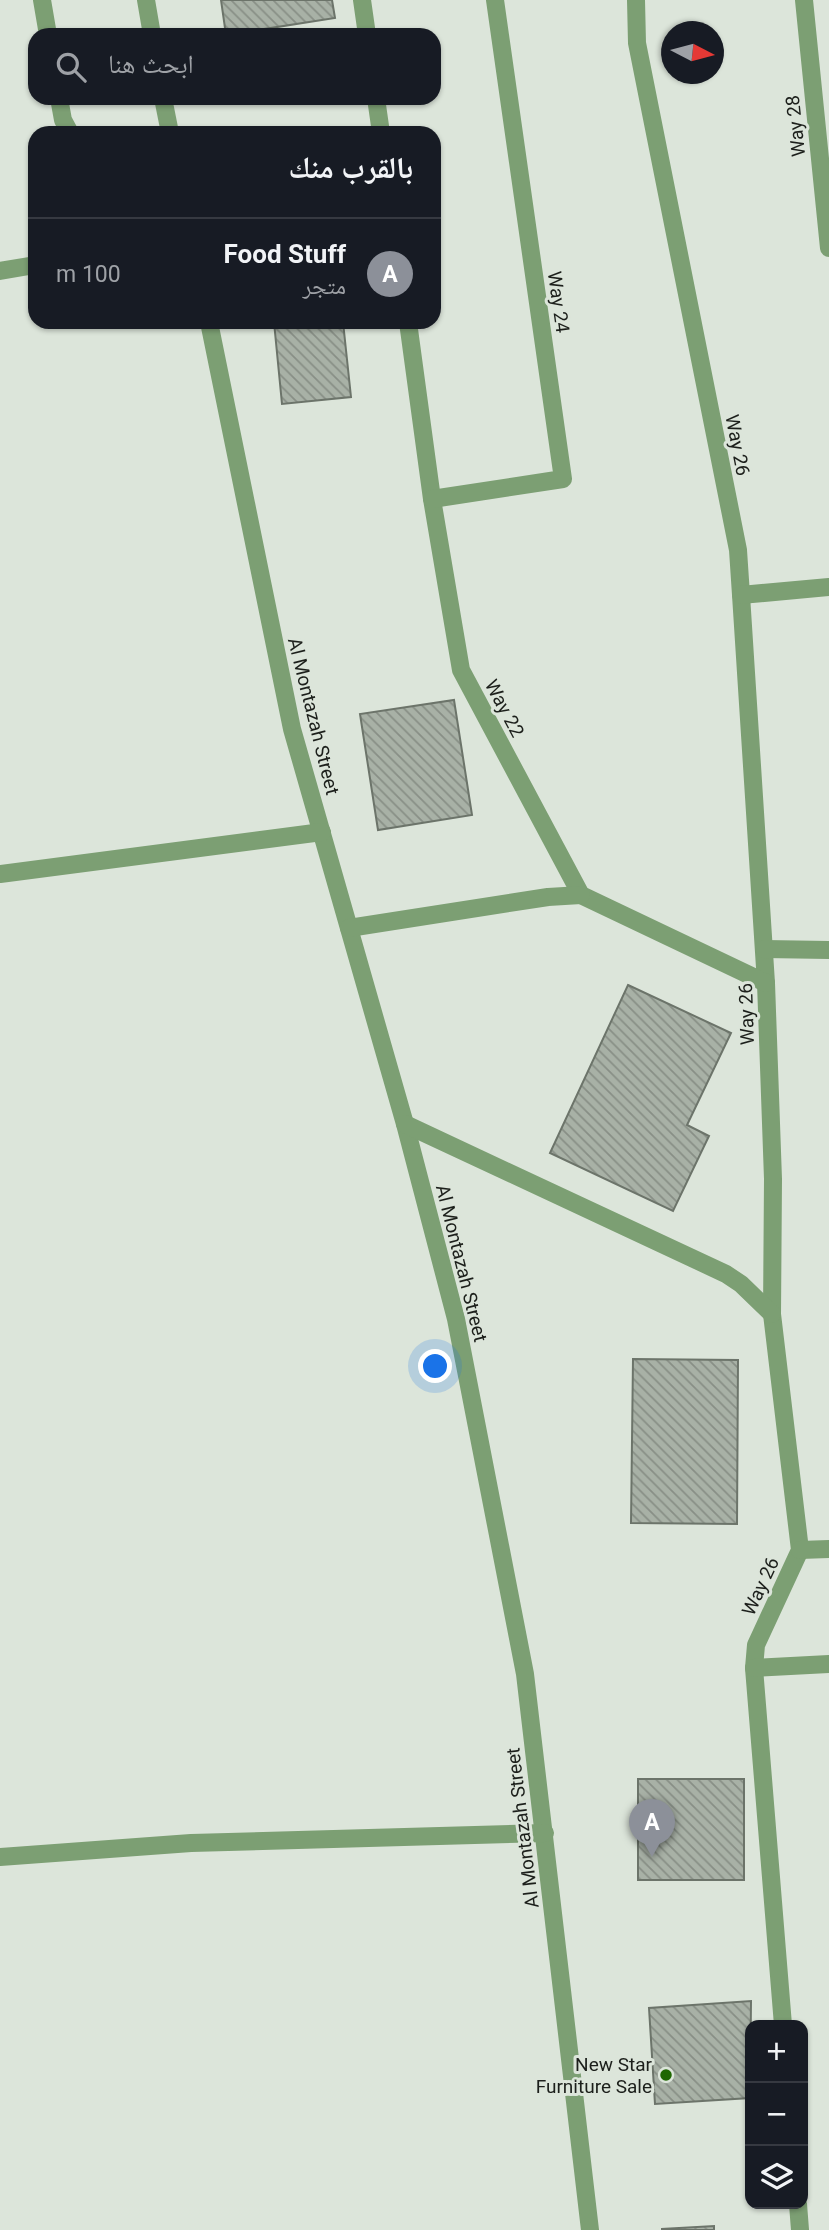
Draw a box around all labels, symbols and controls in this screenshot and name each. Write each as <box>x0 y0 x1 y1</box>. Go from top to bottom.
north arrow <box>661 21 724 84</box>
search box <box>28 28 441 105</box>
icon: search <box>52 48 90 86</box>
text: ابحث هنا <box>108 49 194 79</box>
street label: Way 28 <box>781 94 810 158</box>
text: بالقرب منك <box>288 150 413 185</box>
text: Food Stuff <box>224 239 346 269</box>
text: 100 m <box>56 261 121 288</box>
text: A <box>382 261 398 288</box>
street label: Way 24 <box>543 270 574 335</box>
text: متجر <box>303 273 346 300</box>
street label: Way 26 <box>720 413 755 478</box>
street label: Al Montazah Street <box>283 635 344 797</box>
street label: Way 22 <box>480 676 529 741</box>
street label: Way 26 <box>734 983 759 1045</box>
street label: Al Montazah Street <box>431 1182 492 1344</box>
your location <box>418 1349 452 1383</box>
street label: Way 26 <box>737 1553 784 1619</box>
street label: Al Montazah Street <box>501 1747 544 1909</box>
pin: A <box>629 1799 675 1857</box>
map controls <box>745 2020 808 2209</box>
button: + <box>745 2020 808 2083</box>
place label: New Star Furniture Sale <box>536 2053 653 2098</box>
marker: New Star Furniture Sale <box>658 2067 674 2083</box>
button: − <box>745 2083 808 2146</box>
button: layers <box>745 2146 808 2209</box>

